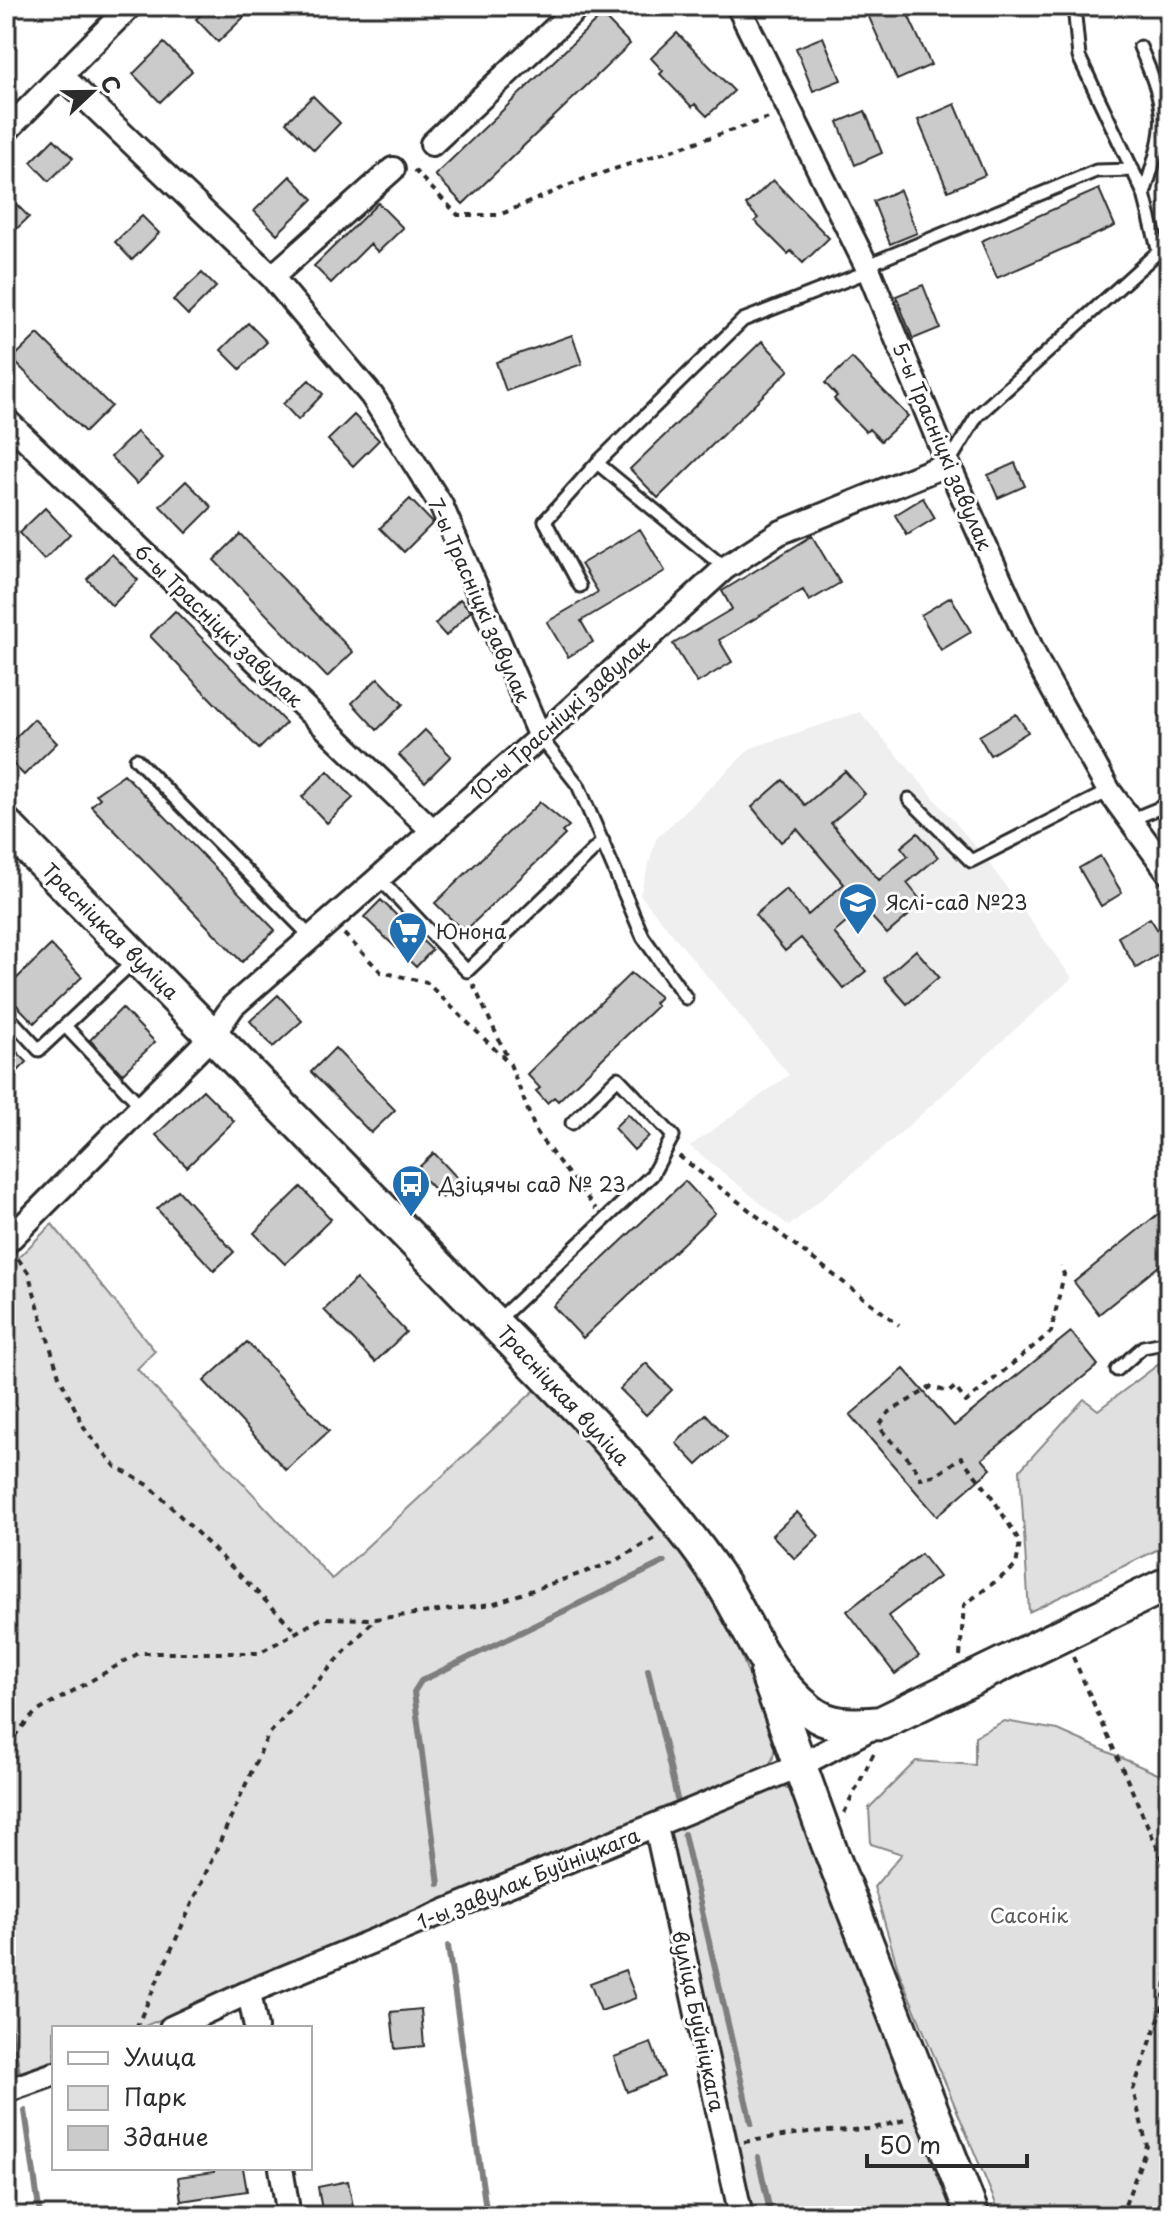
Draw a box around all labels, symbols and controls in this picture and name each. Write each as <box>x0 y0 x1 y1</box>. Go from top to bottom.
north arrow <box>52 52 132 132</box>
text: С <box>94 70 130 98</box>
street label: 5-ы Трасніцкі завулак <box>886 337 1000 555</box>
street label: 7-ы Трасніцкі завулак <box>421 493 539 707</box>
street label: 6-ы Трасніцкі завулак <box>128 536 310 714</box>
street label: 10-ы Трасніцкі завулак <box>462 628 656 807</box>
street label: Трасніцкая вуліца <box>36 856 187 1007</box>
school or university icon: Яслі-сад №23 <box>837 881 879 936</box>
place label: Яслі-сад №23 <box>886 887 1027 917</box>
supermarket icon: Юнона <box>387 910 429 965</box>
place label: Юнона <box>436 916 507 946</box>
bus stop icon: Дзіцячы сад № 23 <box>390 1163 432 1218</box>
place label: Дзіцячы сад № 23 <box>438 1169 626 1199</box>
street label: Трасніцкая вуліца <box>491 1318 638 1473</box>
street label: 1-ы завулак Буйніцкага <box>412 1819 644 1936</box>
park label: Сасонік <box>990 1900 1068 1930</box>
street label: вуліца Буйніцкага <box>665 1928 733 2115</box>
legend <box>52 2026 312 2170</box>
text: Улица <box>124 2038 196 2074</box>
text: Парк <box>124 2078 187 2114</box>
text: Здание <box>124 2118 209 2154</box>
scale bar <box>867 2118 1027 2168</box>
text: 50 m <box>879 2126 941 2162</box>

